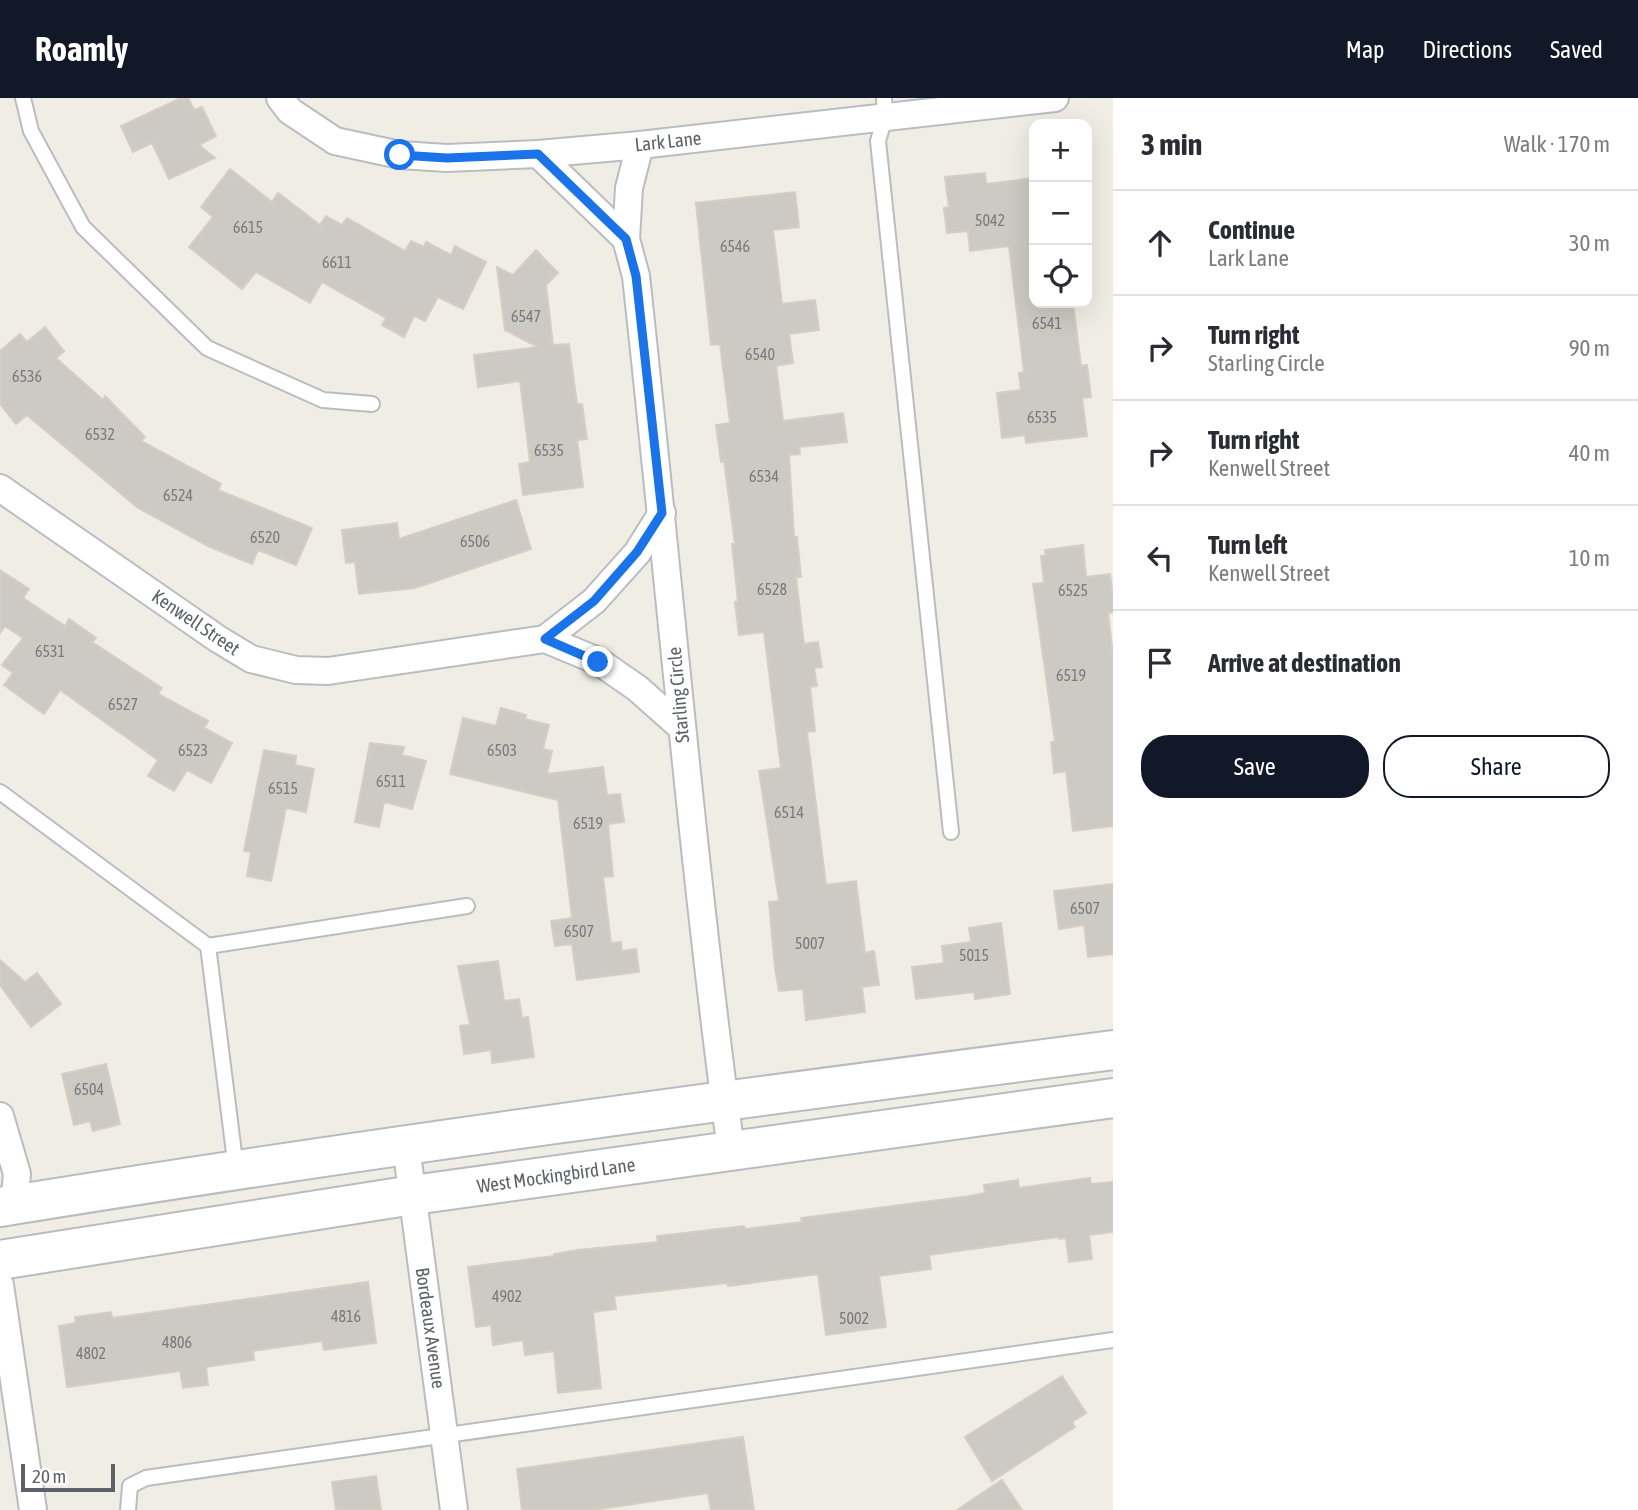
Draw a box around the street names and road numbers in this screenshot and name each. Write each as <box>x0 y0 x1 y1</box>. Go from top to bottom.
street label: Lark Lane <box>634 127 702 155</box>
street label: Kenwell Street <box>148 585 244 659</box>
street label: Starling Circle <box>663 646 693 744</box>
street label: West Mockingbird Lane <box>476 1153 636 1197</box>
street label: Bordeaux Avenue <box>412 1266 450 1390</box>

